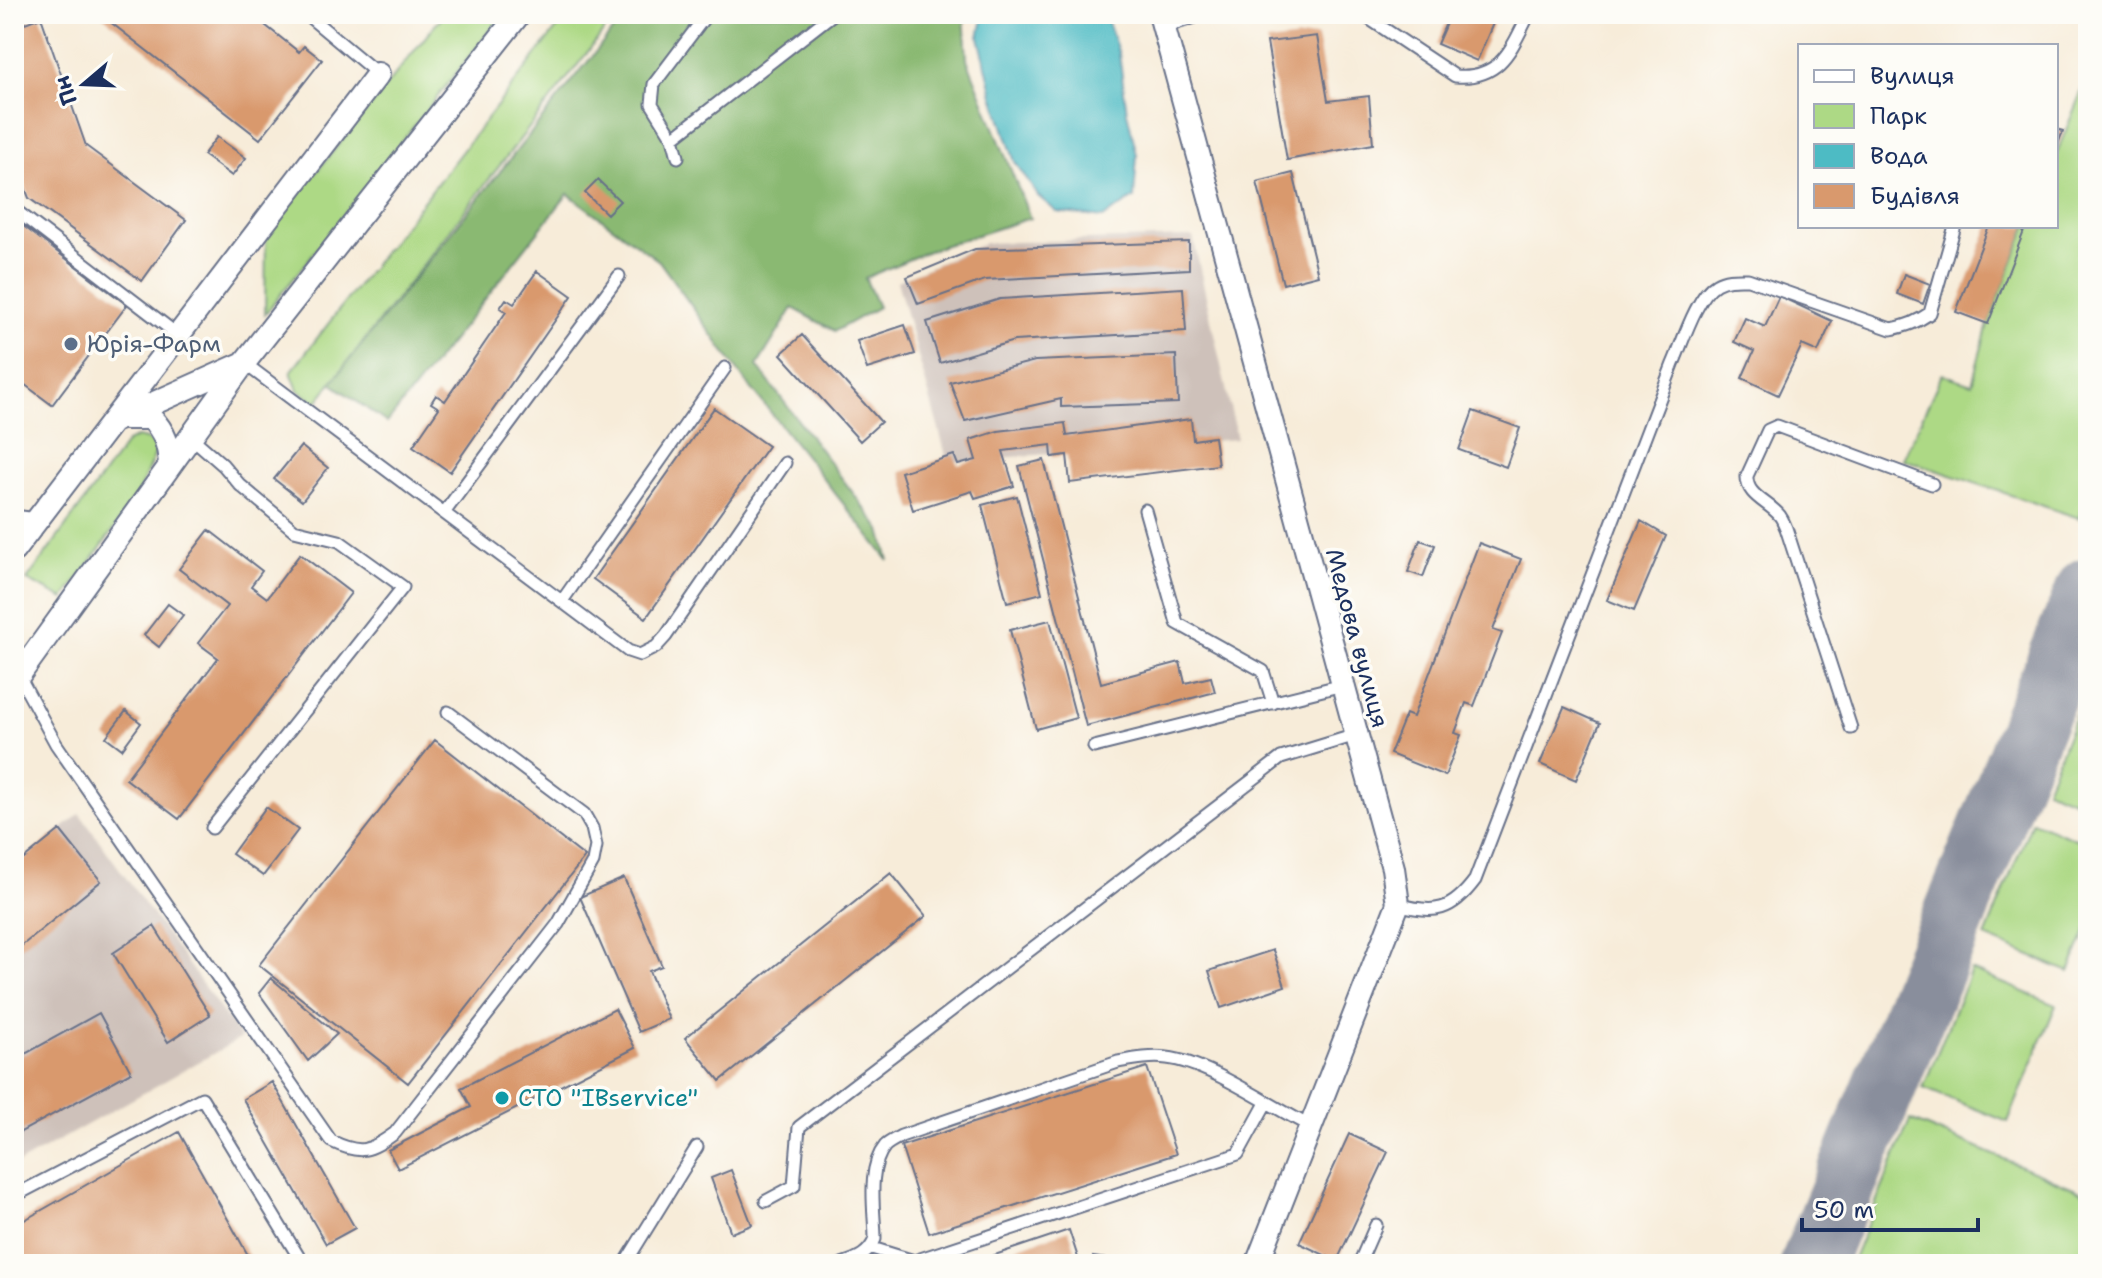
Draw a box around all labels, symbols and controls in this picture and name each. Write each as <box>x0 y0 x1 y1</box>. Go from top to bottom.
north arrow <box>44 44 124 124</box>
legend <box>1798 44 2058 228</box>
text: Вулиця <box>1870 60 1955 92</box>
text: Пн <box>47 72 84 109</box>
text: Парк <box>1870 100 1927 132</box>
text: Вода <box>1870 140 1928 172</box>
text: Будівля <box>1870 180 1960 212</box>
place label: Юрія-Фарм <box>87 328 221 360</box>
marker: Юрія-Фарм <box>62 335 80 353</box>
street label: Медова вулиця <box>1318 545 1396 731</box>
place label: СТО "IBservice" <box>518 1082 698 1114</box>
marker: СТО "IBservice" <box>493 1089 511 1107</box>
scale bar <box>1802 1182 1978 1232</box>
text: 50 m <box>1814 1194 1874 1226</box>

